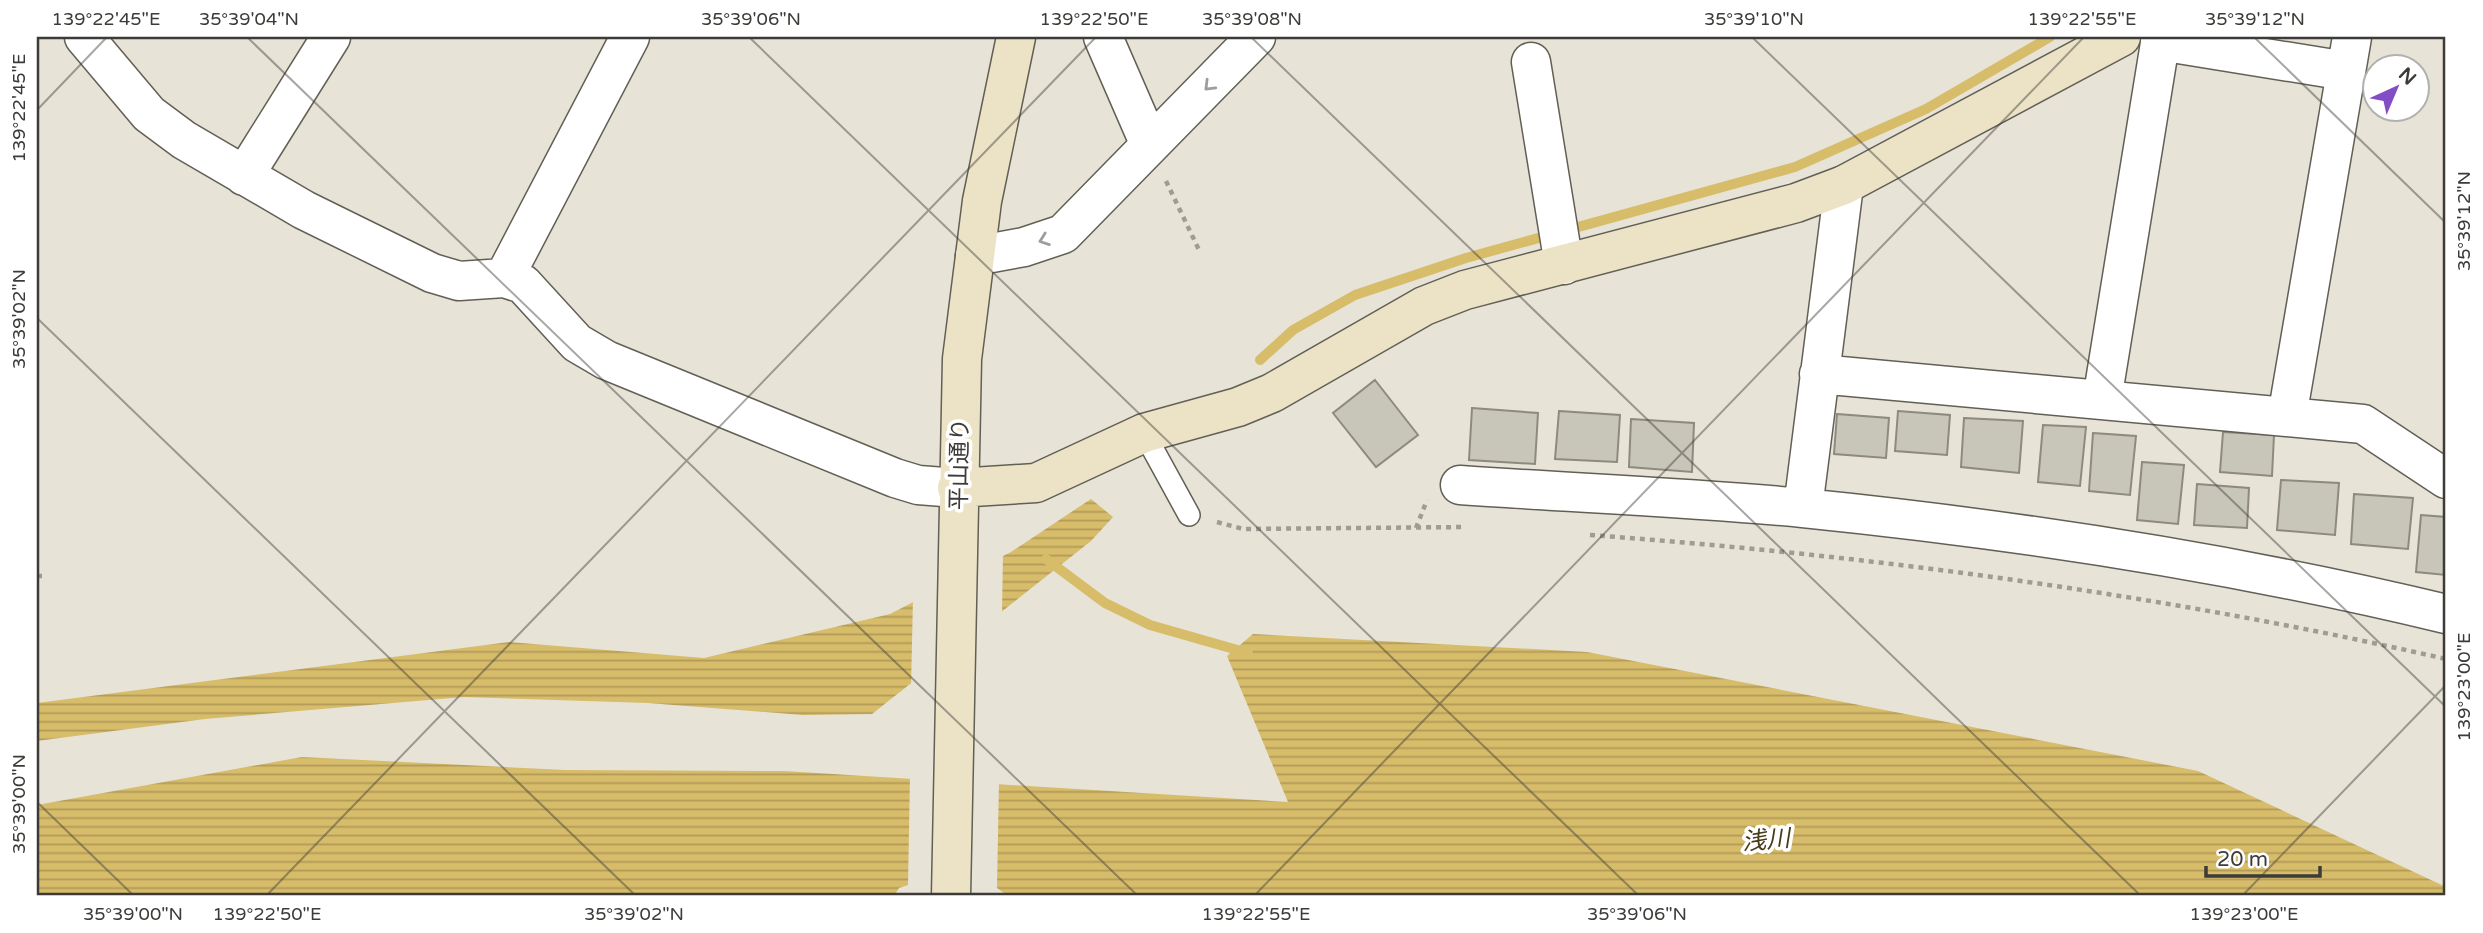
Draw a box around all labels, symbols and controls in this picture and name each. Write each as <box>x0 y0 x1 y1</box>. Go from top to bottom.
text: 139°22'45"E <box>52 8 160 30</box>
text: 35°39'04"N <box>199 8 299 30</box>
text: 35°39'06"N <box>701 8 801 30</box>
text: 139°22'50"E <box>1040 8 1148 30</box>
text: 35°39'08"N <box>1202 8 1302 30</box>
text: 35°39'10"N <box>1704 8 1804 30</box>
text: 139°22'55"E <box>2028 8 2136 30</box>
text: 35°39'12"N <box>2205 8 2305 30</box>
north arrow <box>2360 52 2430 122</box>
text: 139°22'45"E <box>8 54 30 162</box>
text: N <box>2394 63 2420 90</box>
one-way arrow <box>1205 78 1217 90</box>
text: 35°39'12"N <box>2453 171 2475 271</box>
one-way arrow <box>1039 232 1051 246</box>
text: 35°39'02"N <box>8 269 30 369</box>
street label: 平山通り <box>945 418 975 510</box>
text: 139°23'00"E <box>2453 633 2475 741</box>
text: 35°39'00"N <box>8 754 30 854</box>
water label: 浅川 <box>1741 824 1794 857</box>
scale bar <box>2206 835 2320 879</box>
text: 20 m <box>2217 847 2268 872</box>
text: 35°39'00"N <box>83 903 183 925</box>
text: 139°22'50"E <box>213 903 321 925</box>
text: 35°39'02"N <box>584 903 684 925</box>
text: 139°22'55"E <box>1202 903 1310 925</box>
text: 35°39'06"N <box>1587 903 1687 925</box>
text: 139°23'00"E <box>2190 903 2298 925</box>

